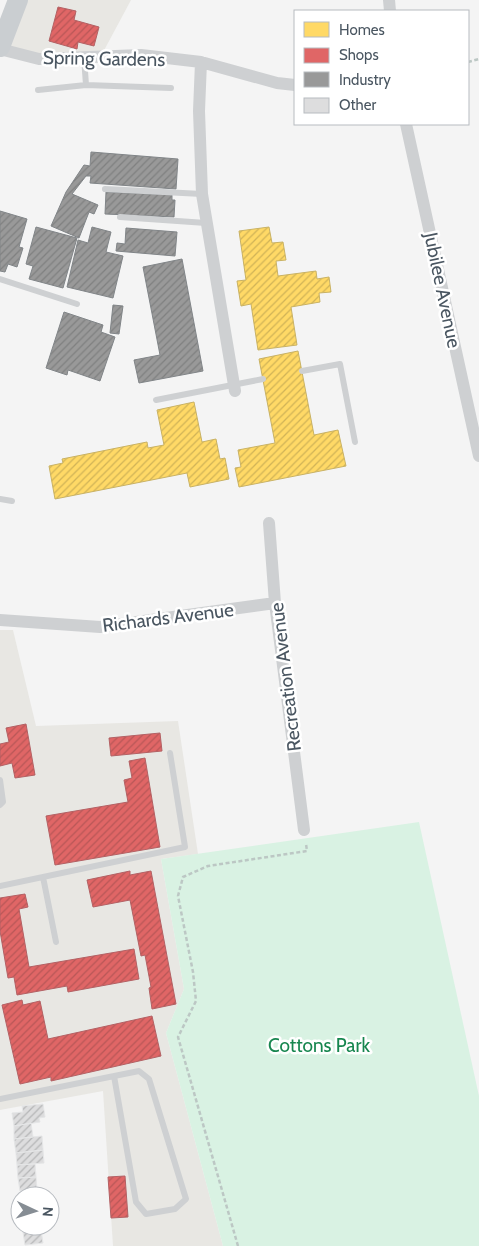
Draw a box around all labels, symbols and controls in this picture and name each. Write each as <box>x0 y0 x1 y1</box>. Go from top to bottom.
legend <box>294 10 469 125</box>
text: Homes <box>339 21 385 39</box>
street label: Spring Gardens <box>43 46 165 71</box>
text: Shops <box>339 46 379 64</box>
text: Industry <box>339 71 391 89</box>
text: Other <box>339 96 376 114</box>
street label: Jubilee Avenue <box>419 229 466 350</box>
street label: Richards Avenue <box>101 598 235 637</box>
street label: Recreation Avenue <box>265 601 306 753</box>
park label: Cottons Park <box>268 1034 370 1057</box>
north arrow <box>10 1186 60 1236</box>
text: N <box>39 1206 57 1217</box>

